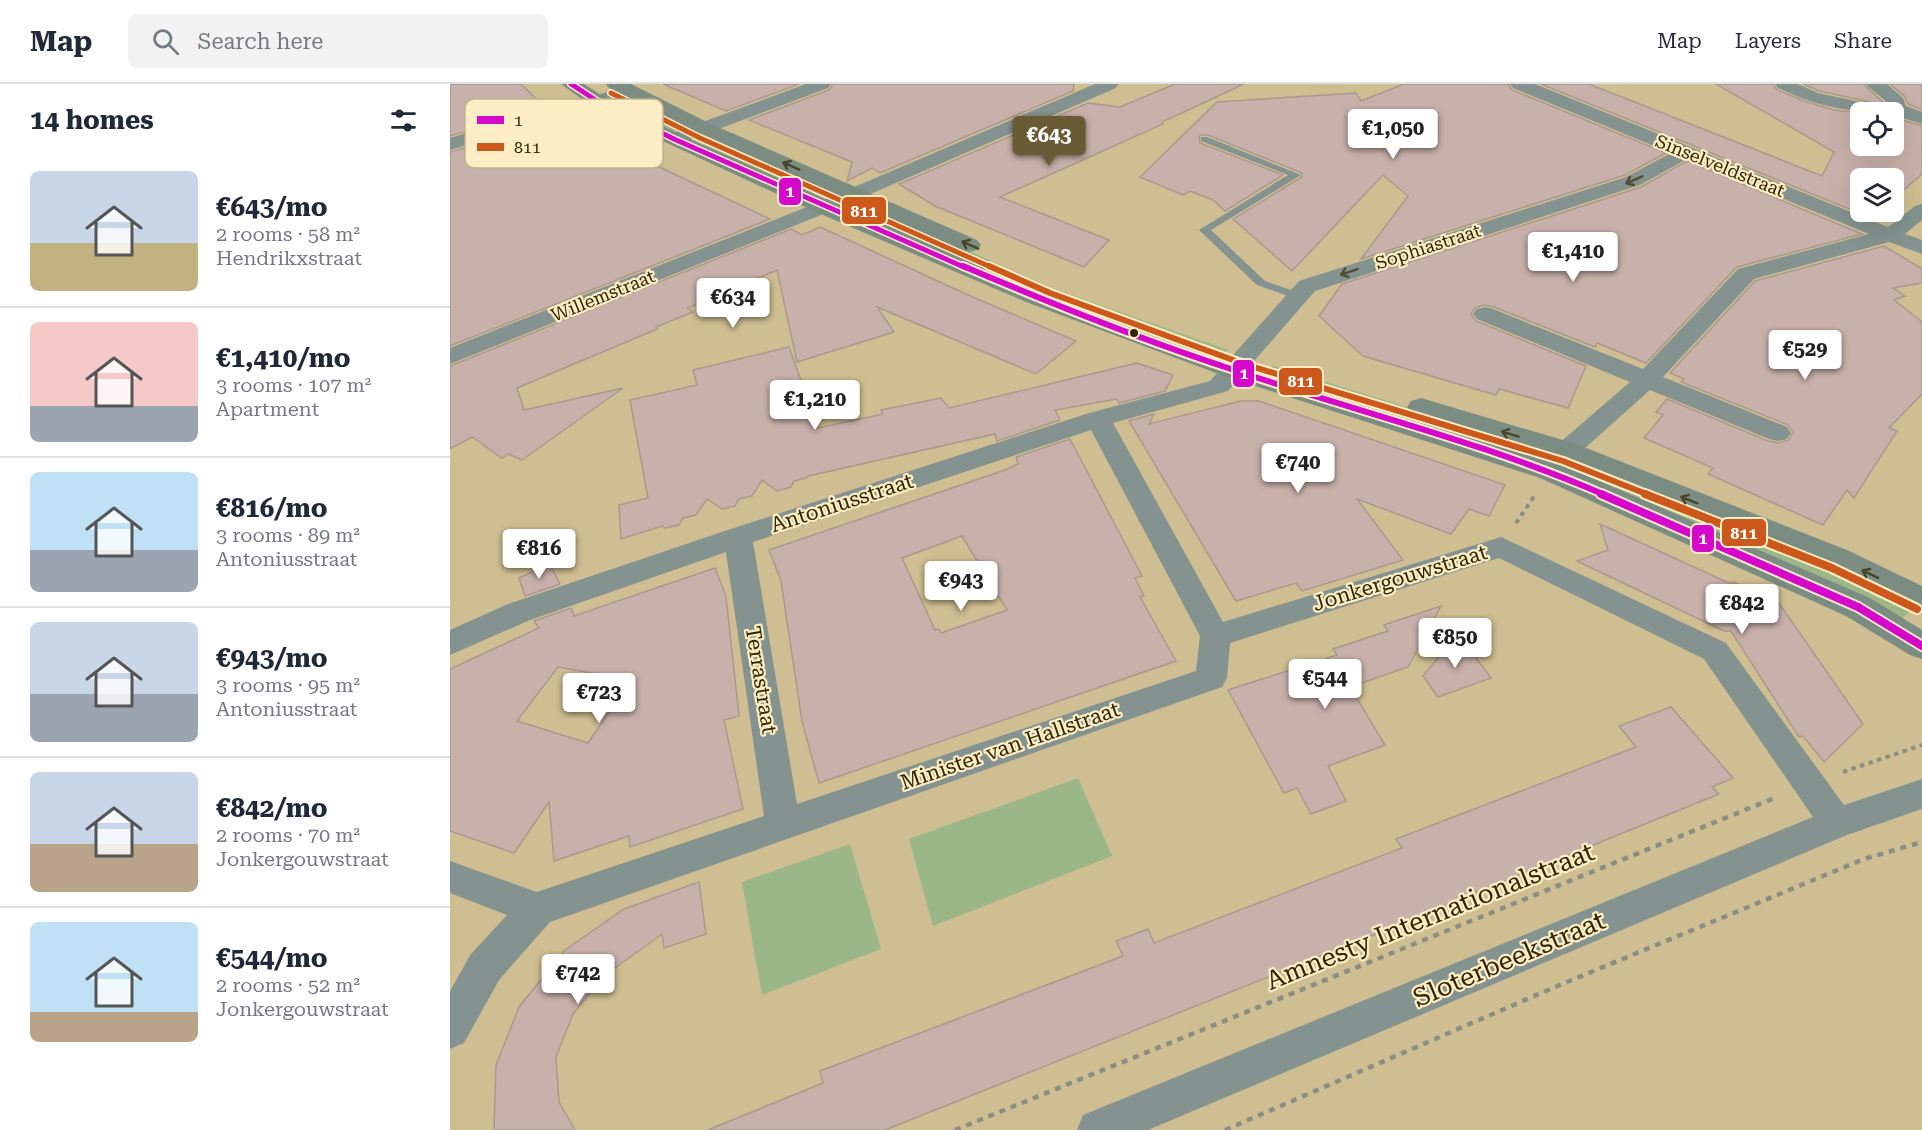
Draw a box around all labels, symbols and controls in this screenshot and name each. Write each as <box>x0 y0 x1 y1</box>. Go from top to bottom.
search box <box>128 14 548 68</box>
text: Map <box>30 25 92 58</box>
icon: search <box>149 25 182 58</box>
text: Search here <box>197 29 323 54</box>
text: Map <box>1657 29 1702 53</box>
text: Layers <box>1735 29 1801 53</box>
text: Share <box>1834 29 1892 53</box>
legend <box>465 99 663 168</box>
map controls <box>1850 102 1904 222</box>
button: locate <box>1850 102 1904 156</box>
icon: filters <box>387 104 420 137</box>
text: 14 homes <box>30 105 154 135</box>
pin: €1,050 <box>1344 109 1442 160</box>
text: 1 <box>514 111 523 130</box>
pin: €643 <box>1013 116 1085 167</box>
text: €1,050 <box>1362 116 1424 140</box>
text: €643 <box>1027 123 1071 147</box>
street label: Sinselveldstraat <box>1653 130 1788 201</box>
text: 811 <box>514 138 541 157</box>
one-way arrow <box>783 160 801 171</box>
button: layers <box>1850 168 1904 222</box>
one-way arrow <box>1626 175 1644 186</box>
line badge: 1 <box>778 177 802 206</box>
text: 1 <box>786 182 795 201</box>
text: €643/mo <box>216 192 328 222</box>
icon: home <box>78 195 150 267</box>
line badge: 811 <box>841 196 887 225</box>
text: 811 <box>851 202 877 221</box>
street label: Sophiastraat <box>1372 219 1484 273</box>
text: 2 rooms · 58 m² <box>216 222 360 246</box>
pin: €1,410 <box>1524 232 1622 283</box>
one-way arrow <box>961 239 979 251</box>
text: €1,410 <box>1542 239 1604 263</box>
text: Hendrikxstraat <box>216 246 362 270</box>
street label: Willemstraat <box>548 265 658 326</box>
one-way arrow <box>1340 268 1359 279</box>
pin: €634 <box>697 278 769 329</box>
text: €634 <box>711 285 755 309</box>
unlabelled marker <box>1128 327 1140 339</box>
pin: €529 <box>1769 330 1841 381</box>
text: €529 <box>1783 337 1827 361</box>
text: €1,410/mo <box>216 343 351 373</box>
icon: home <box>78 346 150 418</box>
line badge: 1 <box>1232 359 1255 388</box>
text: 1 <box>1240 364 1249 383</box>
line badge: 811 <box>1278 367 1323 396</box>
text: 811 <box>1288 372 1314 391</box>
text: 3 rooms · 107 m² <box>216 373 371 397</box>
pin: €1,210 <box>766 380 864 431</box>
text: €1,210 <box>784 387 846 411</box>
text: Apartment <box>216 397 319 421</box>
one-way arrow <box>1501 428 1520 439</box>
pin: €740 <box>1262 443 1334 494</box>
text: €740 <box>1276 450 1320 474</box>
street label: Antoniusstraat <box>768 469 916 537</box>
text: €816/mo <box>216 493 328 523</box>
one-way arrow <box>1681 494 1699 505</box>
icon: home <box>78 496 150 568</box>
line badge: 811 <box>1721 518 1767 547</box>
text: 3 rooms · 89 m² <box>216 523 360 547</box>
line badge: 1 <box>1691 524 1715 553</box>
text: 811 <box>1731 524 1757 543</box>
pin: €816 <box>503 529 575 580</box>
text: 1 <box>1699 529 1708 548</box>
text: €816 <box>517 536 561 560</box>
street label: Jonkergouwstraat <box>1310 540 1490 616</box>
text: Antoniusstraat <box>216 547 357 571</box>
pin: €943 <box>925 561 997 612</box>
text: €943 <box>939 568 983 592</box>
one-way arrow <box>1861 568 1879 579</box>
pin: €842 <box>1706 584 1778 635</box>
text: €842 <box>1720 591 1764 615</box>
pin: €850 <box>1419 618 1491 669</box>
street label: Terrastraat <box>741 624 781 736</box>
text: €850 <box>1433 625 1477 649</box>
text: €943/mo <box>216 643 328 673</box>
icon: home <box>78 646 150 718</box>
pin: €544 <box>1289 659 1361 710</box>
text: €544 <box>1303 666 1347 690</box>
text: 3 rooms · 95 m² <box>216 673 360 697</box>
pin: €723 <box>563 673 635 724</box>
text: €723 <box>577 680 621 704</box>
text: Antoniusstraat <box>216 697 357 721</box>
street label: Minister van Hallstraat <box>897 697 1123 795</box>
text: €842/mo <box>216 793 328 823</box>
icon: home <box>78 796 150 868</box>
text: 2 rooms · 70 m² <box>216 823 360 847</box>
street label: Amnesty Internationalstraat <box>1261 836 1599 996</box>
text: Jonkergouwstraat <box>216 847 389 871</box>
street label: Sloterbeekstraat <box>1408 905 1610 1013</box>
text: €544/mo <box>216 943 328 973</box>
icon: home <box>78 946 150 1018</box>
pin: €742 <box>542 954 614 1005</box>
text: €742 <box>556 961 600 985</box>
text: 2 rooms · 52 m² <box>216 973 360 997</box>
text: Jonkergouwstraat <box>216 997 389 1021</box>

